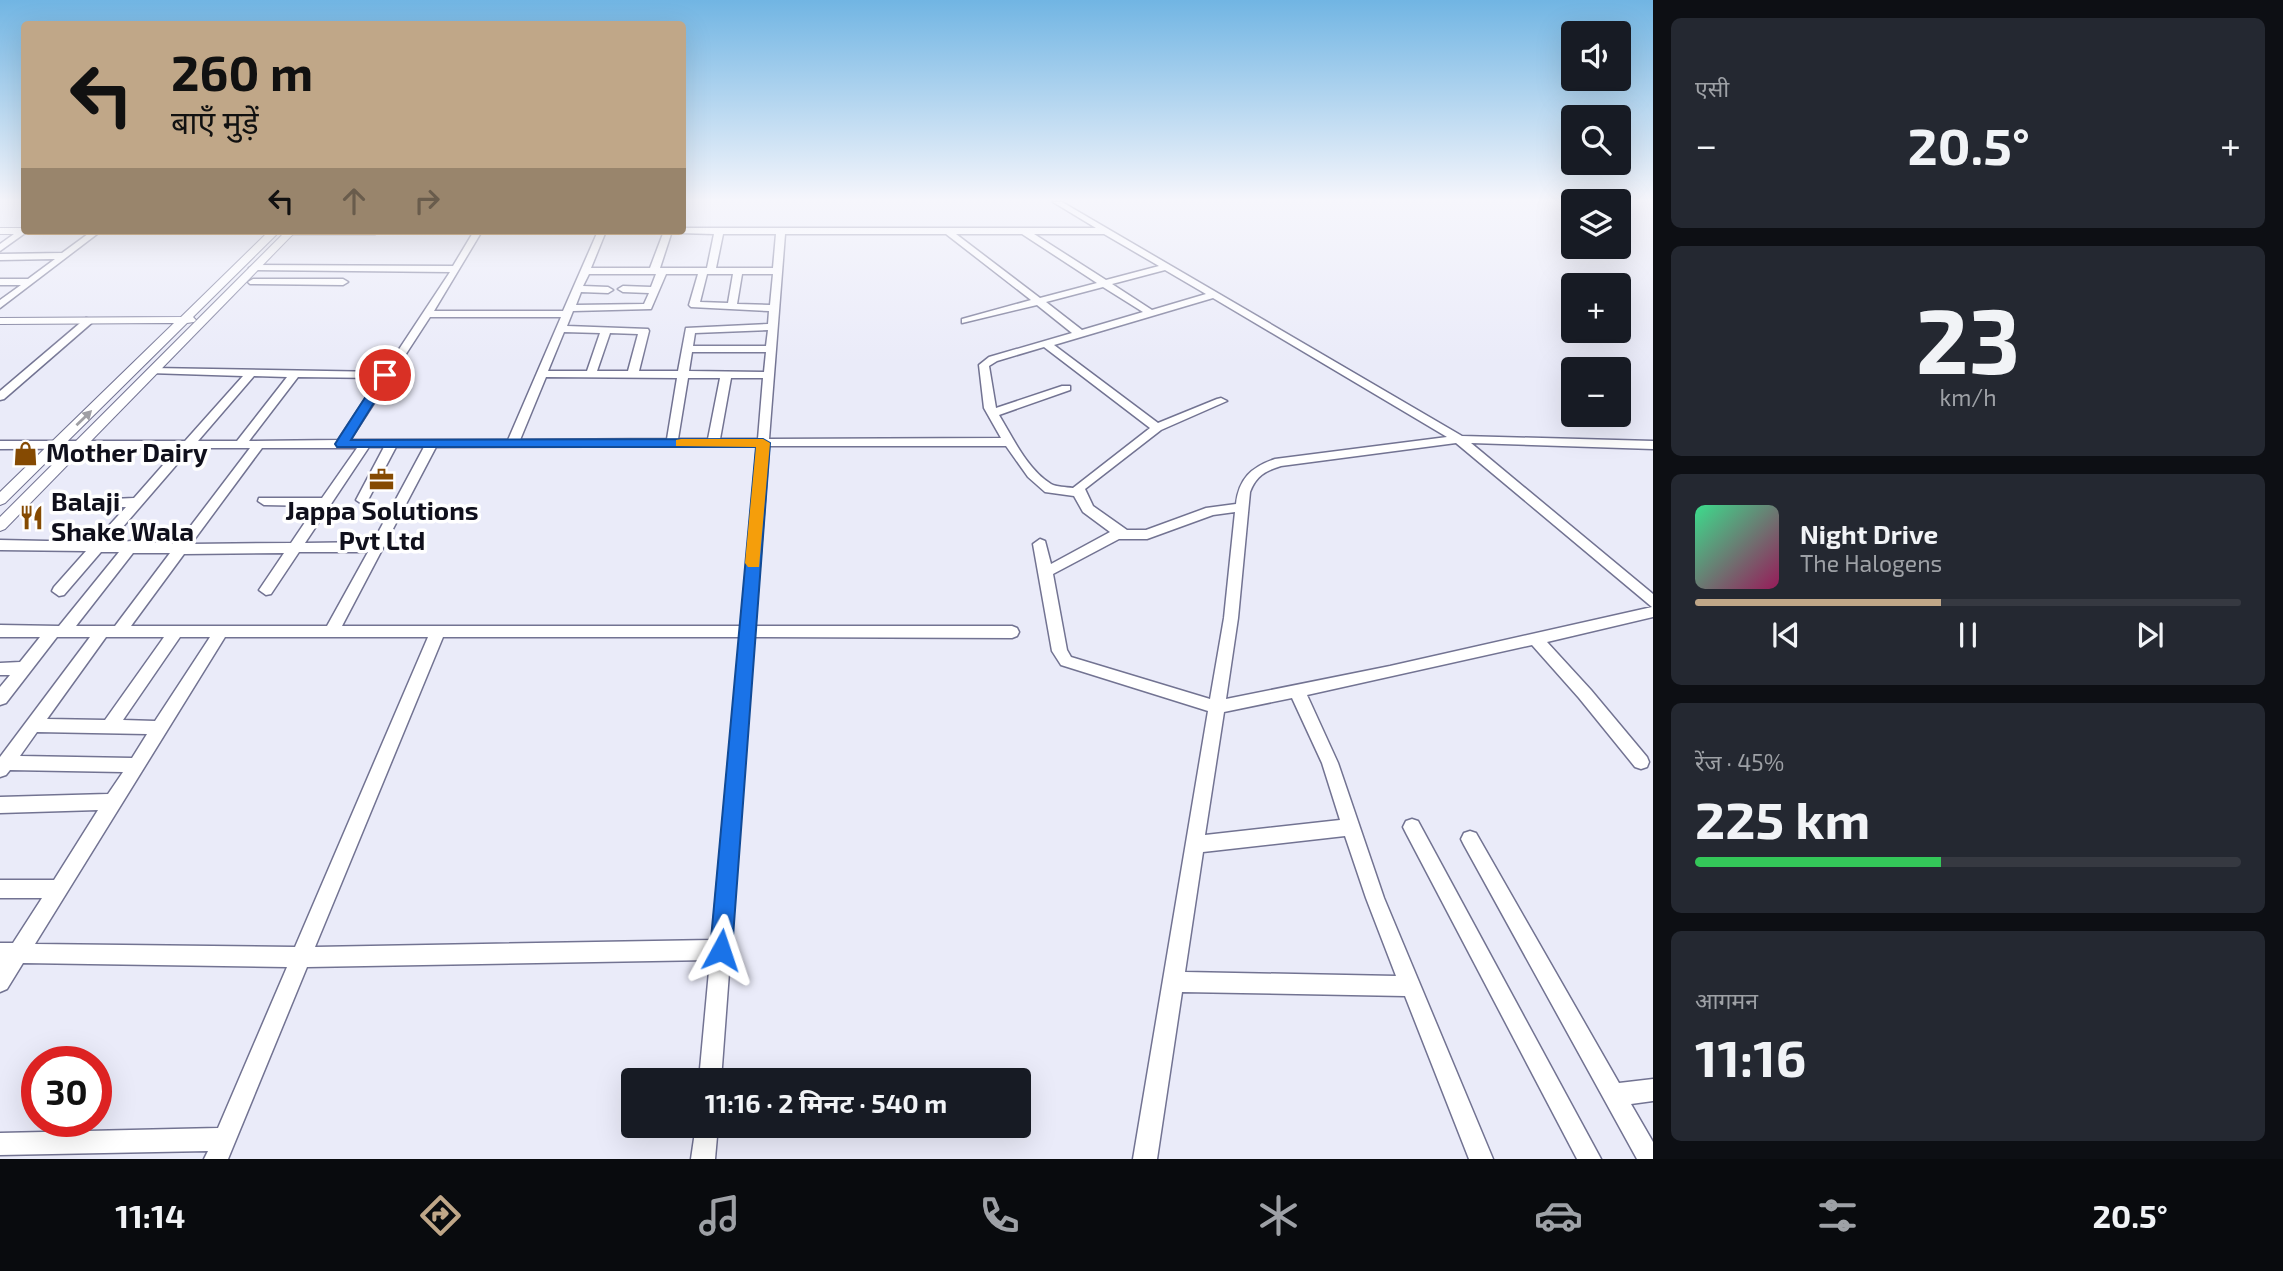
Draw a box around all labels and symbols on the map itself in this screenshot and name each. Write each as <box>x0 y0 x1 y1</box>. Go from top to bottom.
pin <box>355 345 415 405</box>
one-way arrow <box>75 411 92 427</box>
place label: Mother Dairy <box>46 436 208 468</box>
shop icon: Mother Dairy <box>12 439 40 467</box>
office icon: Jappa Solutions Pvt Ltd <box>368 465 396 493</box>
place label: Balaji Shake Wala <box>51 485 194 546</box>
place label: Jappa Solutions Pvt Ltd <box>285 494 479 555</box>
restaurant icon: Balaji Shake Wala <box>17 503 45 531</box>
position arrow <box>684 913 758 987</box>
speed limit sign: 30 <box>21 1046 112 1137</box>

